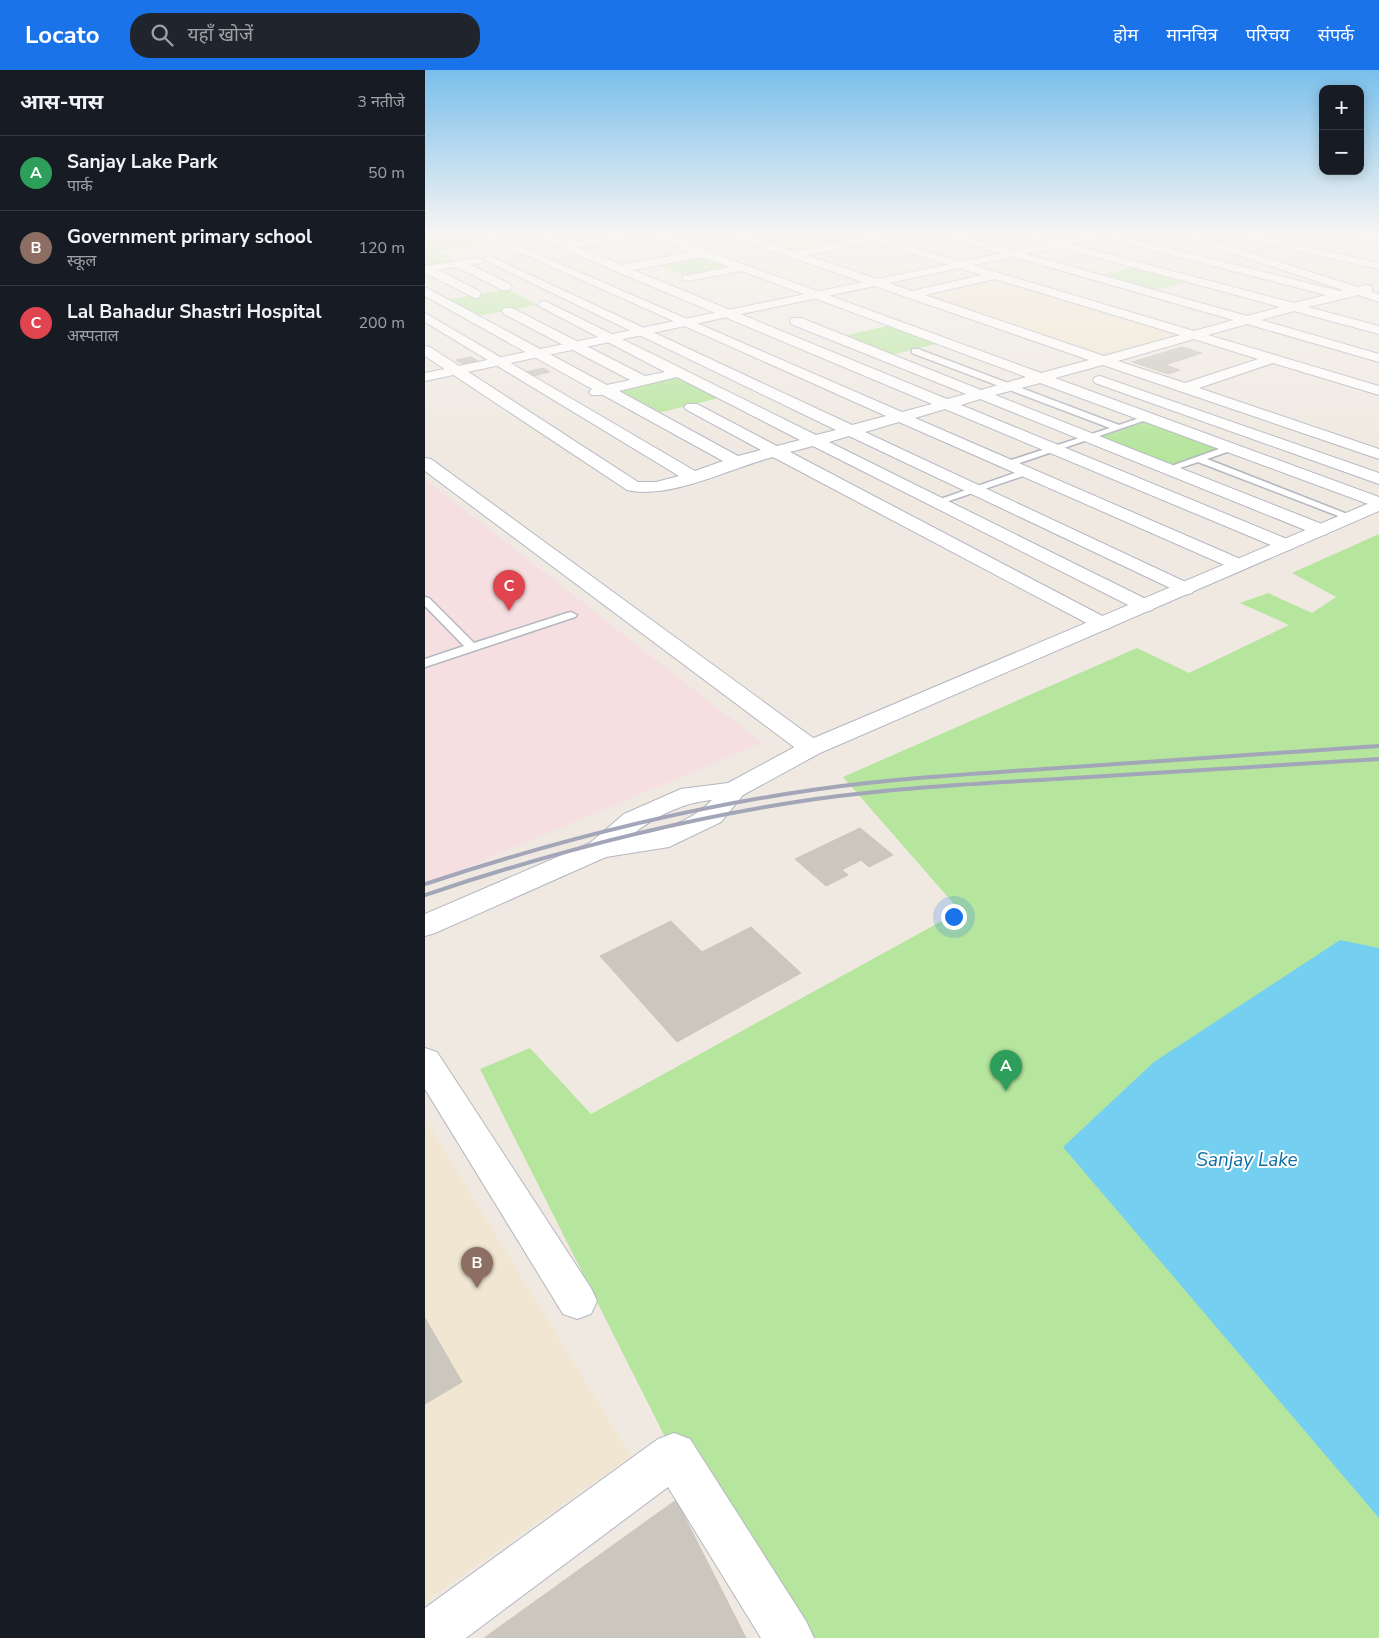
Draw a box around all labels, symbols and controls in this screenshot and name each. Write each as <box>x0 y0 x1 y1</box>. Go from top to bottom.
search box <box>130 13 480 58</box>
text: Locato <box>25 19 100 51</box>
icon: search <box>148 21 176 49</box>
text: यहाँ खोजें <box>188 22 253 48</box>
text: होम <box>1113 23 1138 47</box>
text: मानचित्र <box>1166 23 1218 47</box>
text: परिचय <box>1246 23 1290 47</box>
text: संपर्क <box>1318 23 1354 47</box>
map controls <box>1319 85 1364 175</box>
button: + <box>1319 85 1364 130</box>
text: आस-पास <box>20 88 103 116</box>
text: 3 नतीजे <box>357 91 405 113</box>
button: − <box>1319 130 1364 175</box>
text: Sanjay Lake Park <box>67 149 217 175</box>
text: A <box>30 162 42 184</box>
text: 50 m <box>368 162 405 184</box>
text: पार्क <box>67 175 93 197</box>
text: Government primary school <box>67 224 312 250</box>
text: B <box>30 237 42 259</box>
text: 120 m <box>358 237 405 259</box>
text: स्कूल <box>67 250 96 272</box>
text: Lal Bahadur Shastri Hospital <box>67 299 322 325</box>
text: C <box>31 312 41 334</box>
text: 200 m <box>358 312 405 334</box>
text: अस्पताल <box>67 325 119 347</box>
pin: C <box>493 570 525 611</box>
your location <box>941 904 967 930</box>
pin: A <box>990 1050 1022 1091</box>
water label: Sanjay Lake <box>1196 1147 1298 1173</box>
pin: B <box>461 1247 493 1288</box>

